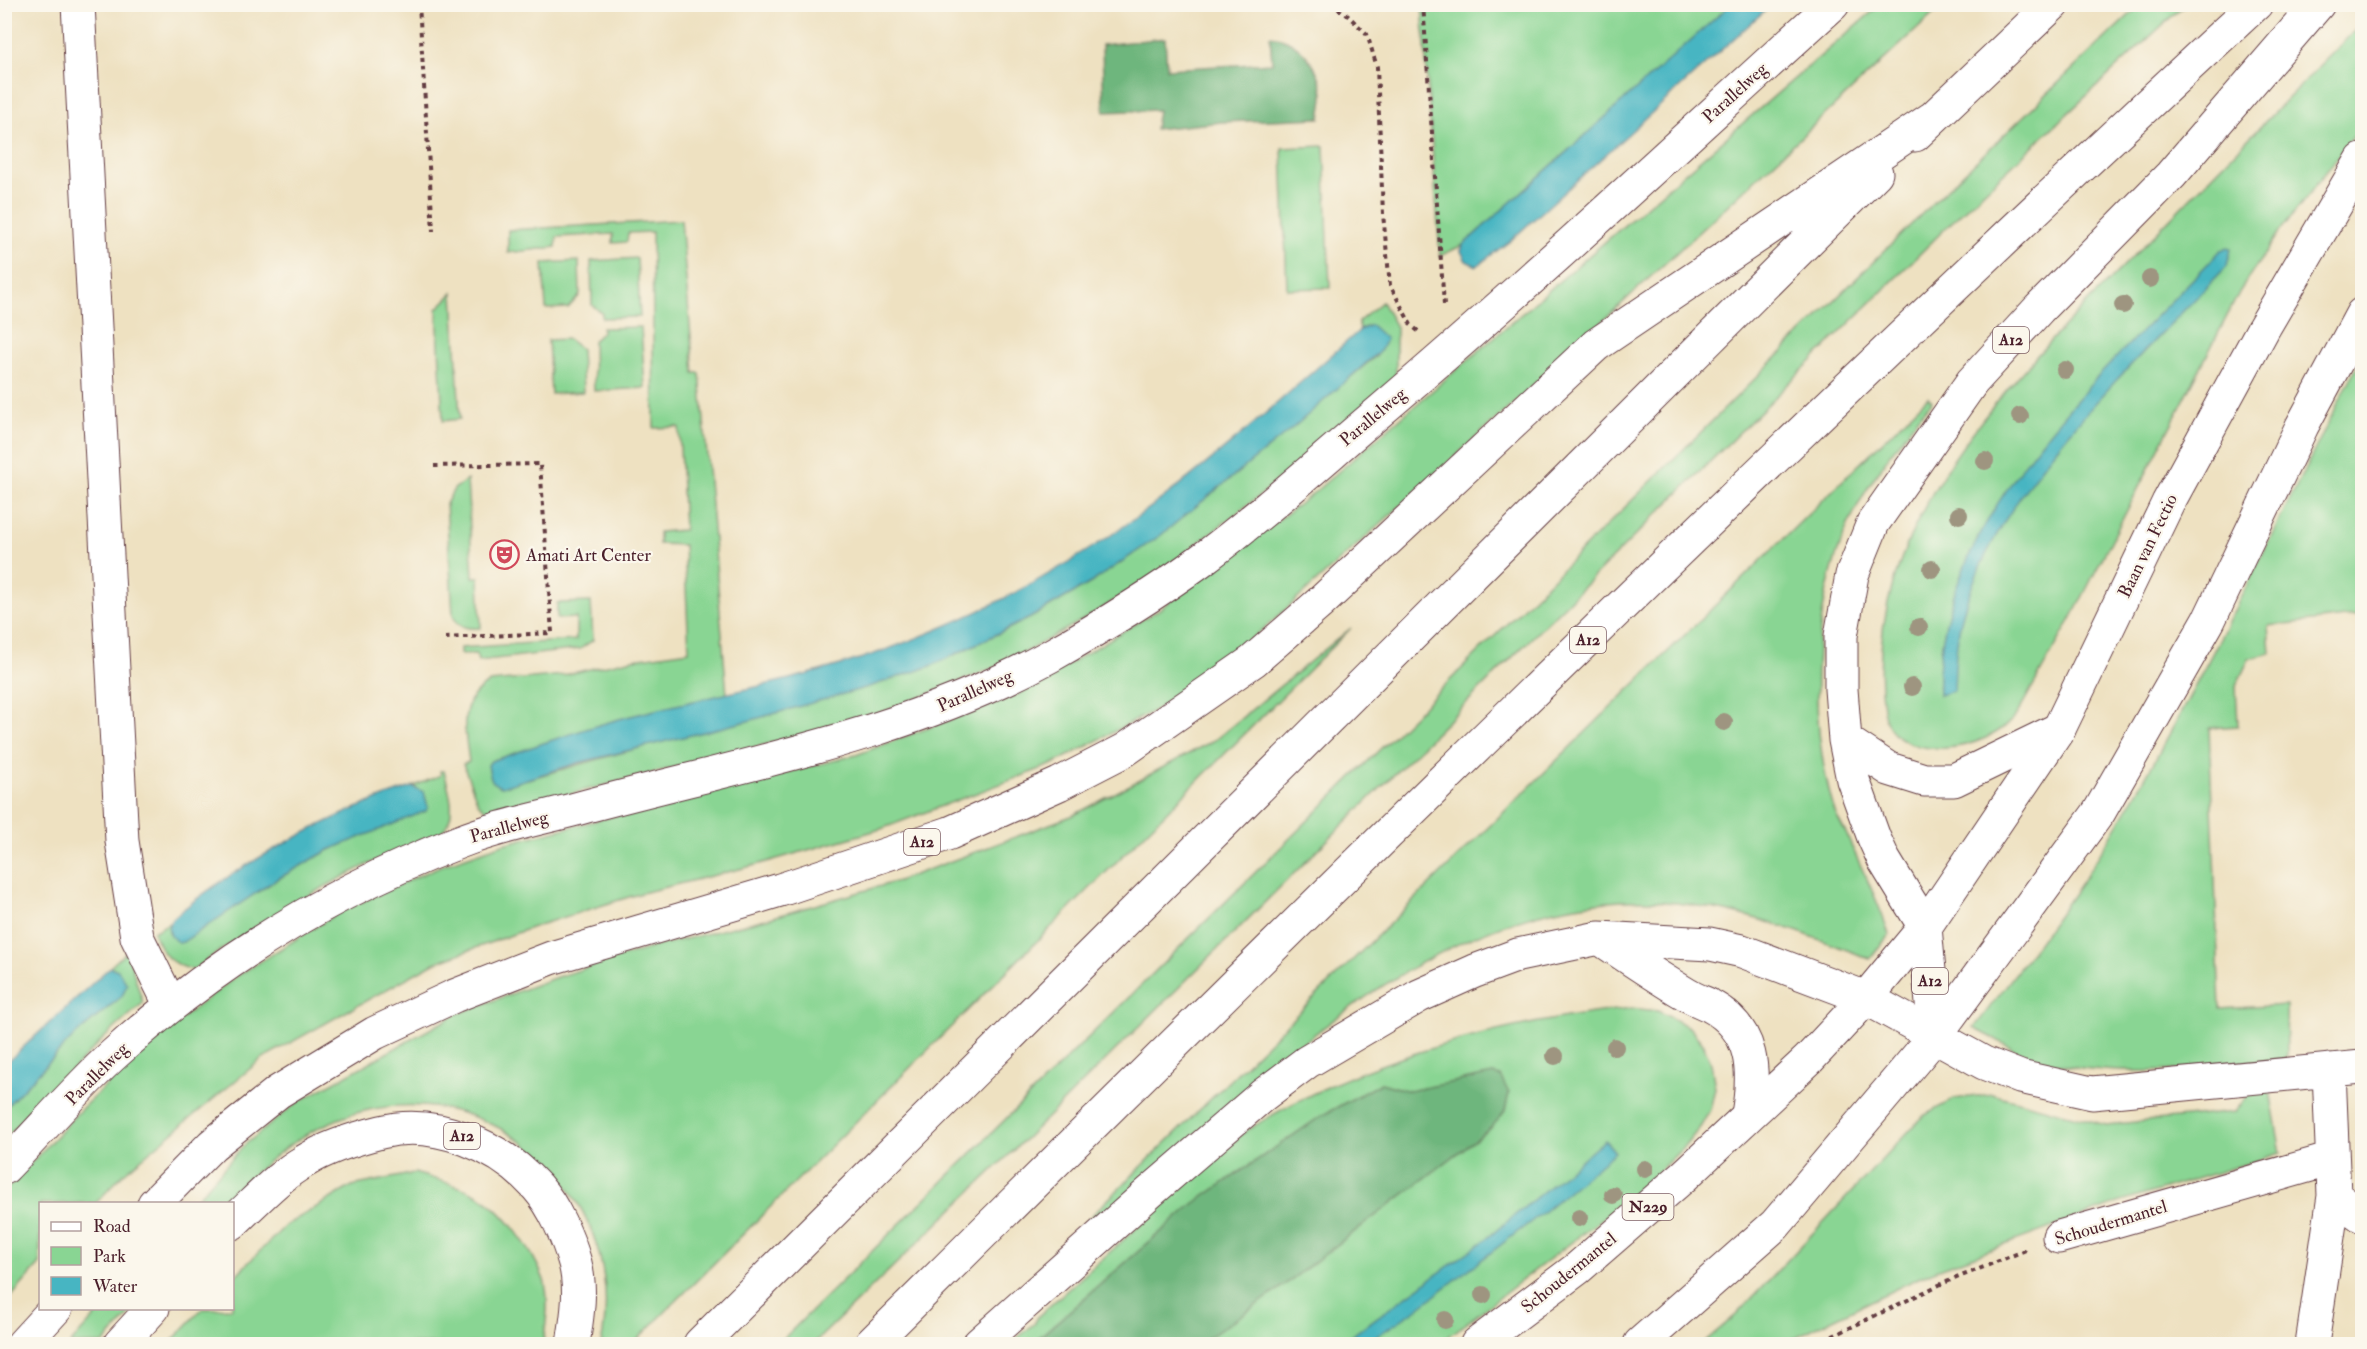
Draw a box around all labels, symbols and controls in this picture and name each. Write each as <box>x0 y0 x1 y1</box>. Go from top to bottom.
street label: Parallelweg <box>1698 57 1773 128</box>
road number: A12 <box>1993 327 2029 353</box>
street label: Parallelweg <box>1335 382 1412 452</box>
street label: Baan van Fectio <box>2113 490 2183 602</box>
theatre icon: Amati Art Center <box>489 539 521 571</box>
place label: Amati Art Center <box>525 544 651 567</box>
road number: A12 <box>1570 627 1606 653</box>
street label: Parallelweg <box>934 664 1017 718</box>
street label: Parallelweg <box>467 805 552 848</box>
road number: A12 <box>904 829 940 855</box>
road number: A12 <box>1912 968 1948 994</box>
street label: Parallelweg <box>61 1037 134 1110</box>
road number: A12 <box>444 1123 480 1149</box>
road number: N229 <box>1622 1194 1674 1220</box>
street label: Schoudermantel <box>2052 1195 2170 1251</box>
legend <box>39 1202 234 1310</box>
text: Road <box>93 1215 131 1238</box>
street label: Schoudermantel <box>1517 1227 1622 1319</box>
text: Park <box>93 1245 126 1268</box>
text: Water <box>92 1275 137 1298</box>

